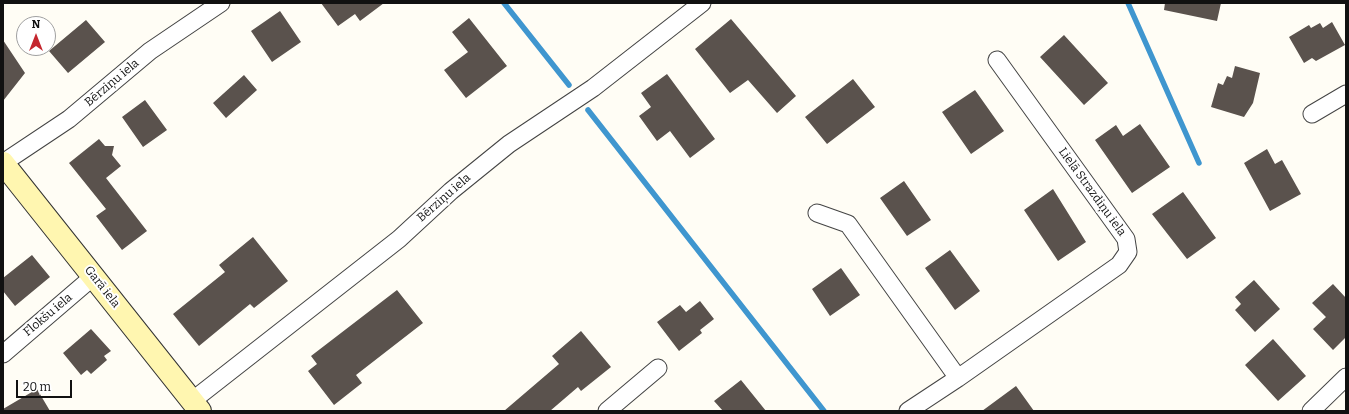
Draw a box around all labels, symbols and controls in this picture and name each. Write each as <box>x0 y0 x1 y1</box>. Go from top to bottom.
north arrow <box>16 16 56 56</box>
text: N <box>32 18 40 31</box>
street label: Bērziņu iela <box>82 56 142 110</box>
street label: Lielā Strazdiņu iela <box>1055 145 1129 239</box>
street label: Bērziņu iela <box>414 171 474 225</box>
street label: Garā iela <box>81 263 123 311</box>
street label: Flokšu iela <box>21 290 75 340</box>
scale bar <box>18 372 74 398</box>
text: 20 m <box>23 380 51 394</box>

